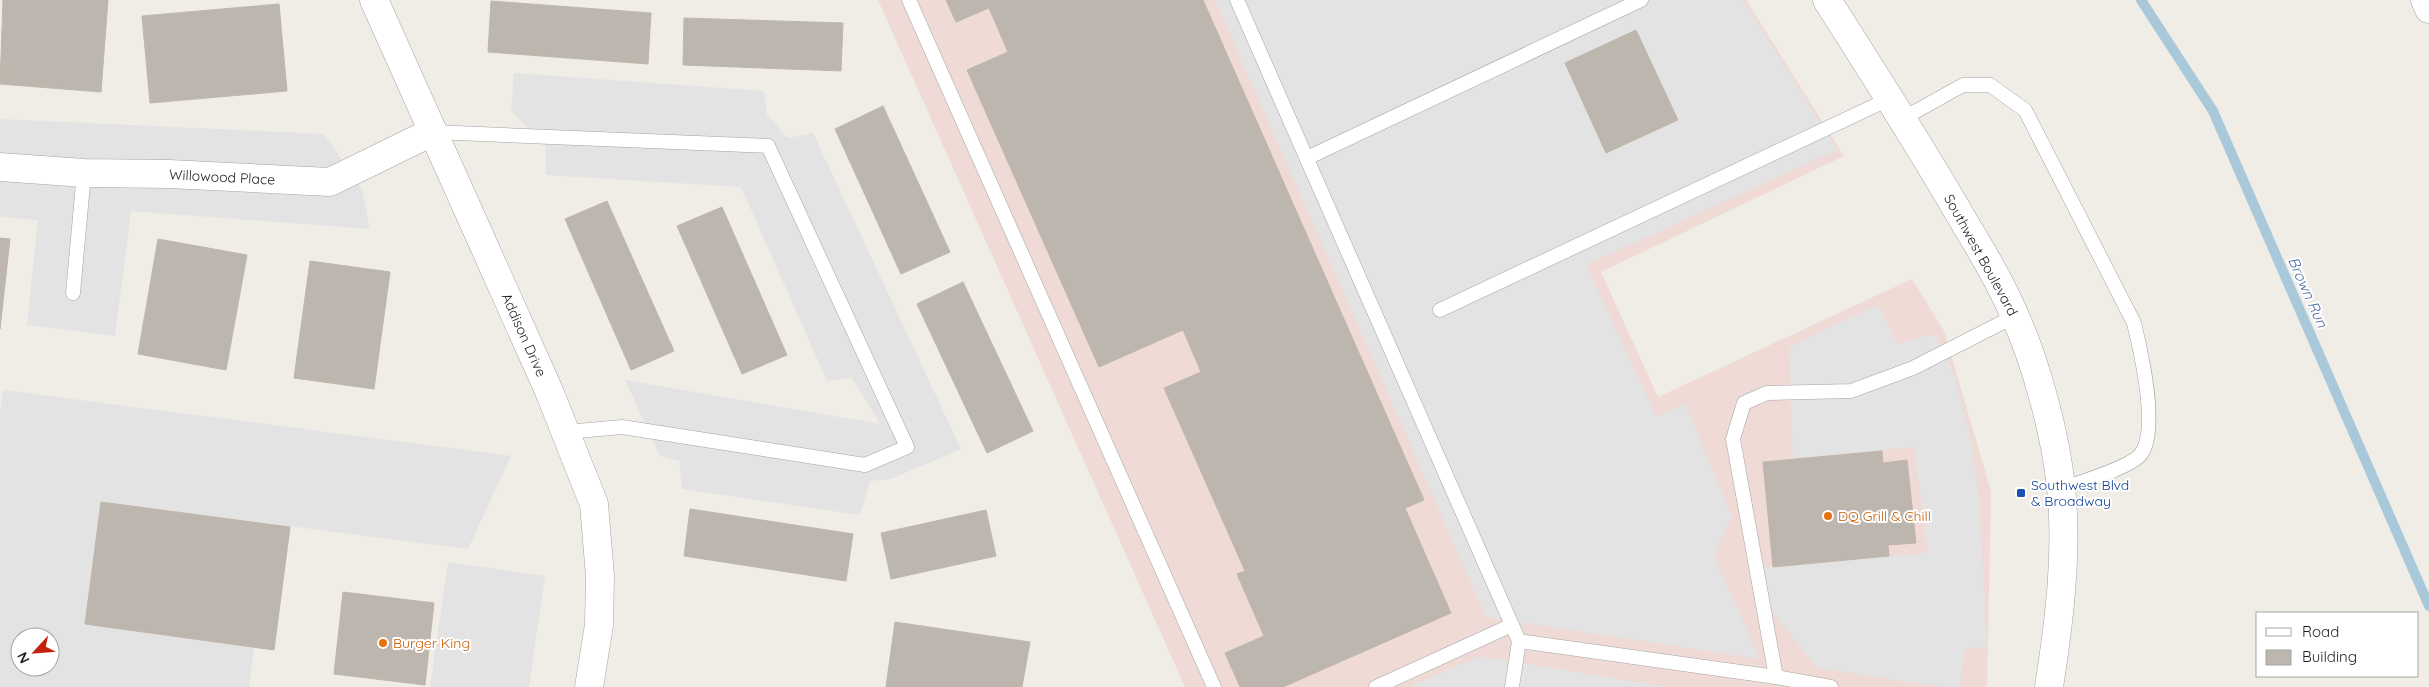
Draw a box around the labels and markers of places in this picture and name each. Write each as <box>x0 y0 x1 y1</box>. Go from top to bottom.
place label: Southwest Blvd & Broadway <box>2031 476 2129 510</box>
marker: Southwest Blvd & Broadway <box>2015 487 2027 499</box>
place label: DQ Grill & Chill <box>1838 507 1931 525</box>
marker: DQ Grill & Chill <box>1822 510 1834 522</box>
place label: Burger King <box>393 634 470 652</box>
marker: Burger King <box>377 637 389 649</box>

